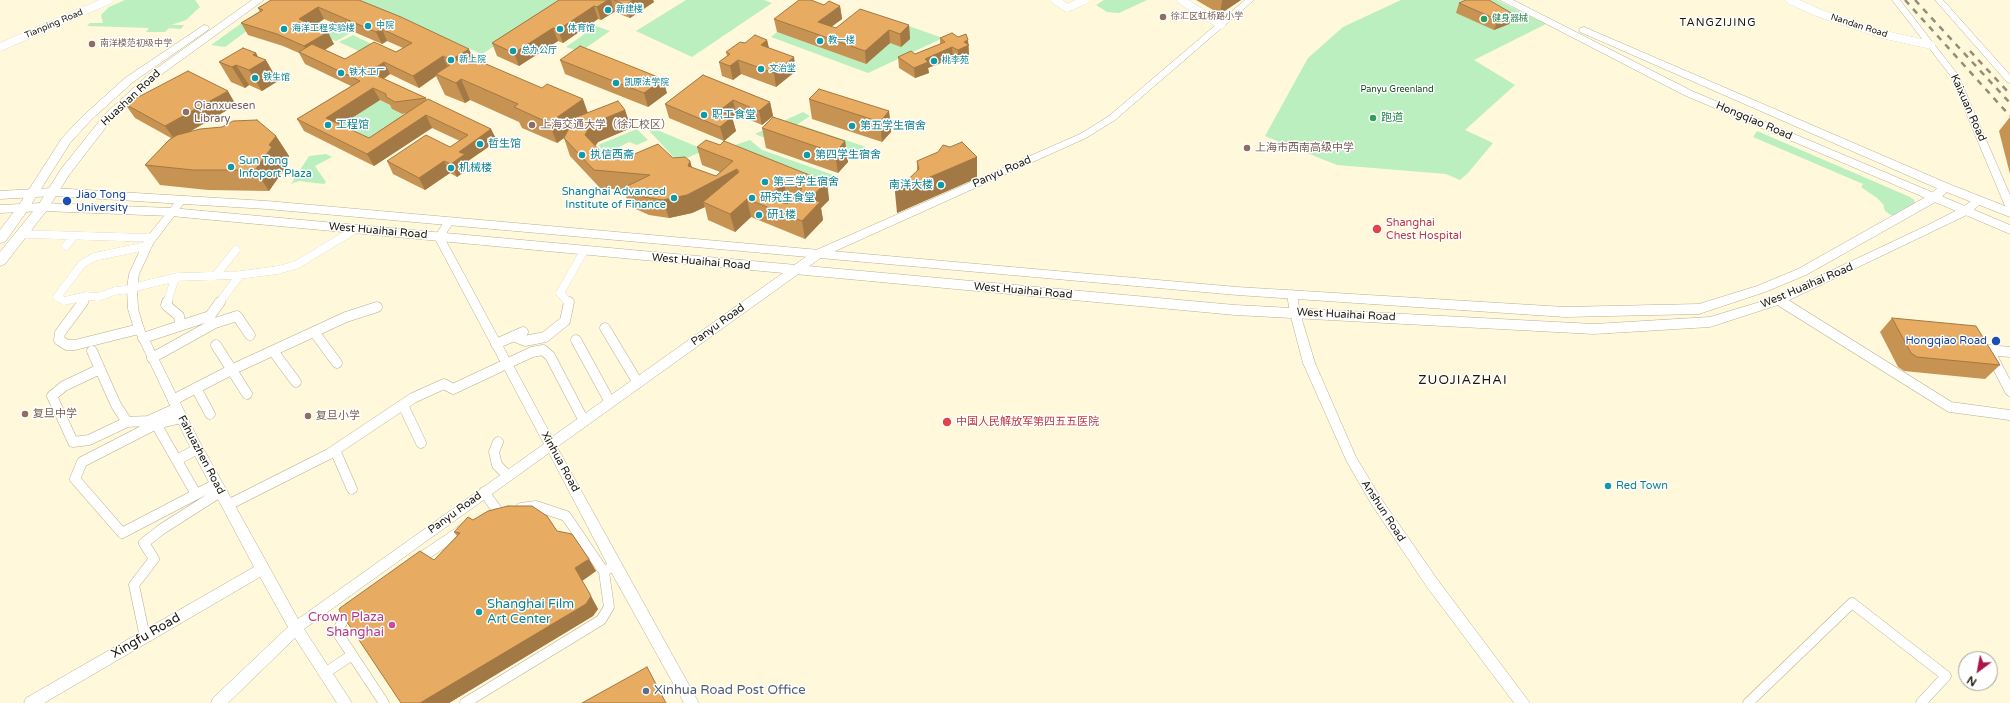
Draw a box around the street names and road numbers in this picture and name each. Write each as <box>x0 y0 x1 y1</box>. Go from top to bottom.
street label: Tianping Road <box>23 7 85 41</box>
street label: Nandan Road <box>1829 12 1889 40</box>
street label: Huashan Road <box>99 67 163 129</box>
street label: Kaixuan Road <box>1947 72 1989 144</box>
street label: Hongqiao Road <box>1714 99 1794 143</box>
street label: Panyu Road <box>971 153 1033 191</box>
street label: West Huaihai Road <box>328 220 428 242</box>
street label: West Huaihai Road <box>651 251 751 273</box>
street label: West Huaihai Road <box>1759 261 1855 311</box>
street label: West Huaihai Road <box>973 280 1073 302</box>
street label: Panyu Road <box>689 301 747 349</box>
street label: West Huaihai Road <box>1296 306 1396 324</box>
street label: Fahuazhen Road <box>175 413 227 497</box>
street label: Xinhua Road <box>538 430 582 494</box>
street label: Anshun Road <box>1358 478 1408 544</box>
street label: Panyu Road <box>426 489 484 537</box>
street label: Xingfu Road <box>109 610 183 662</box>

